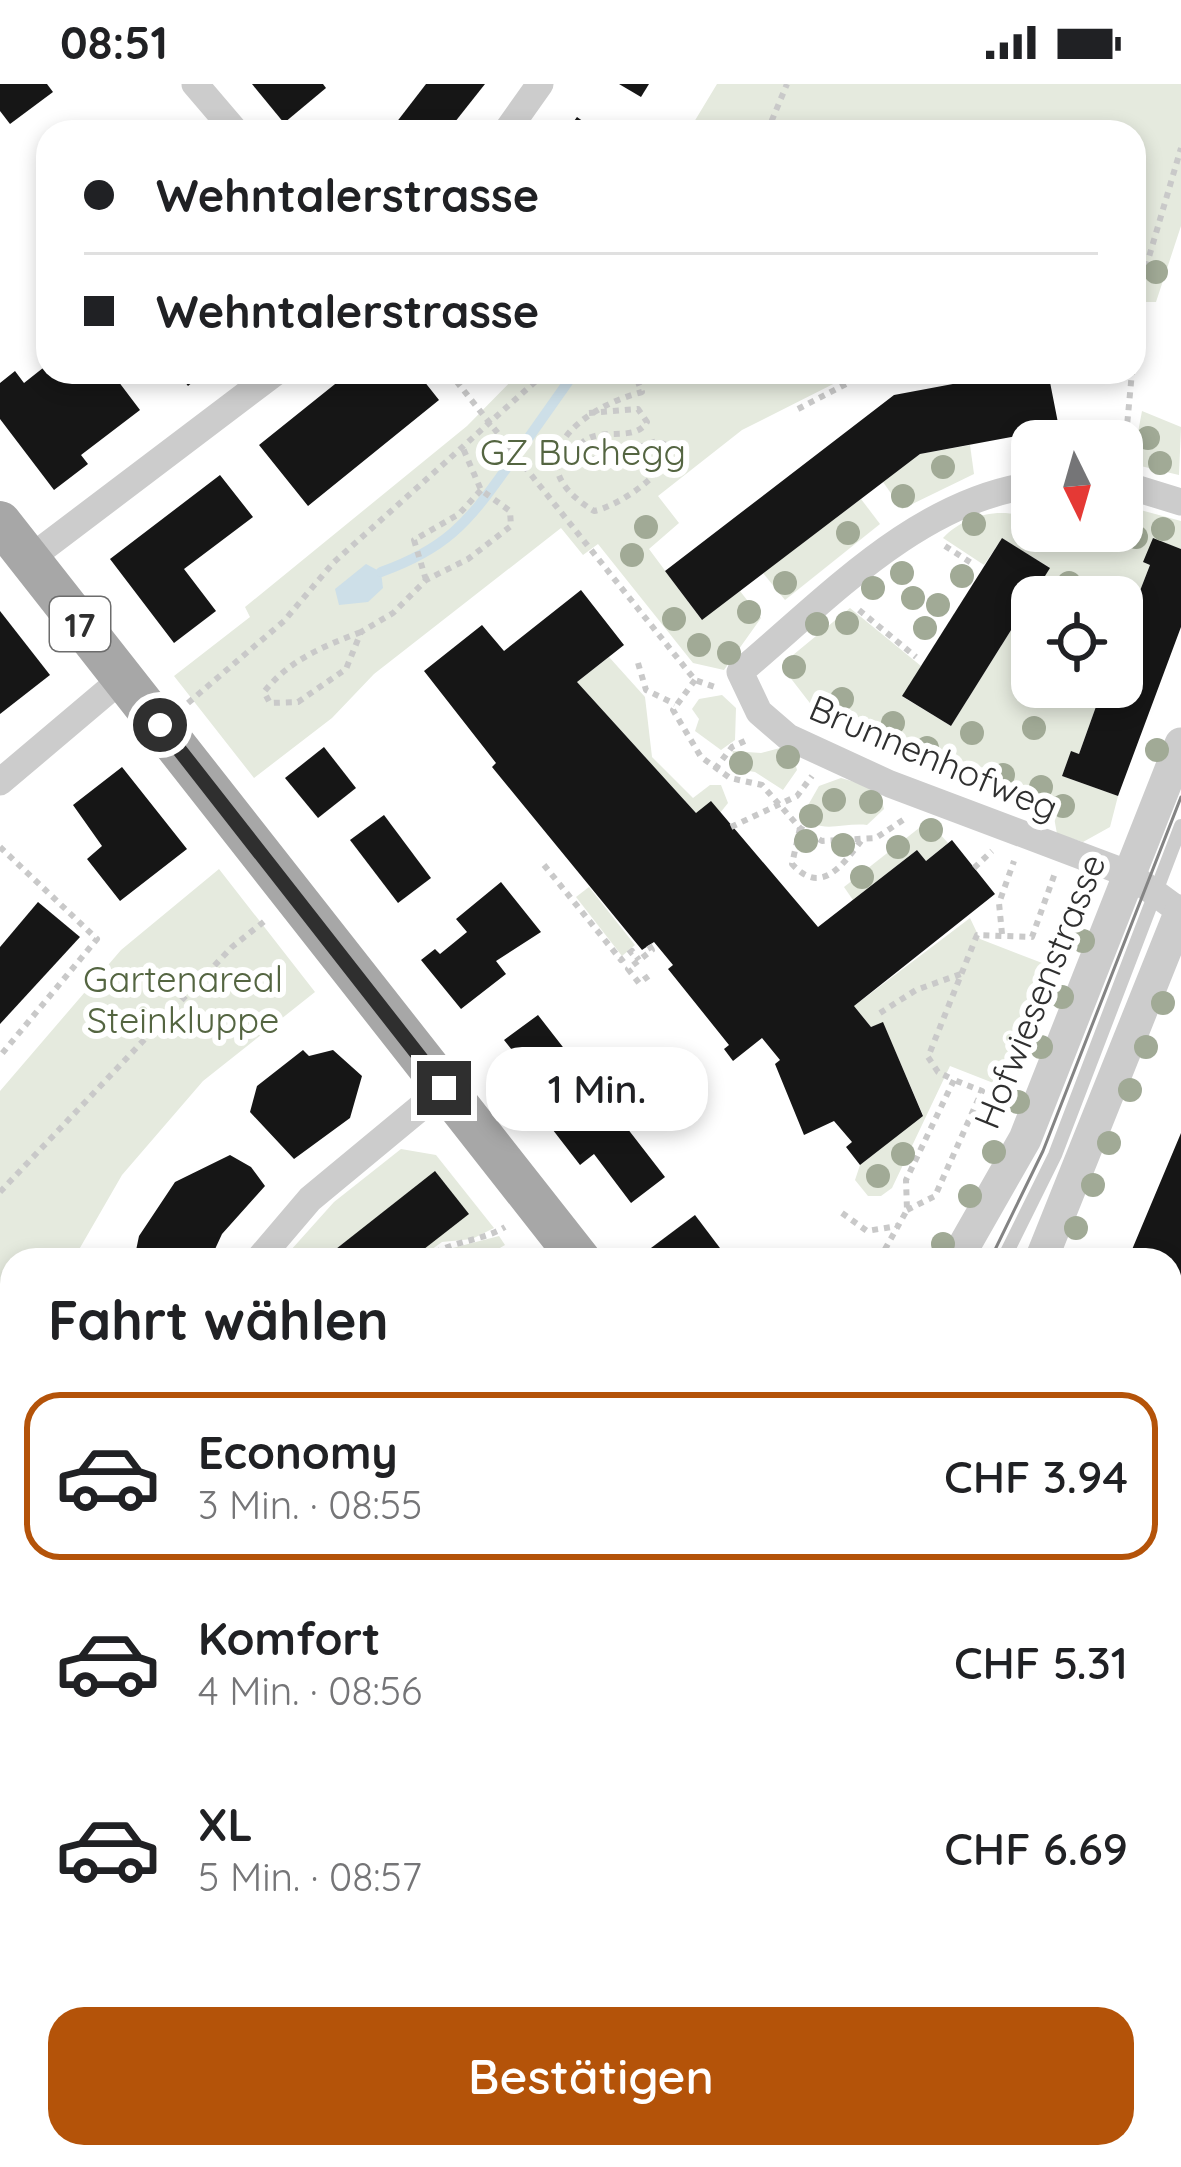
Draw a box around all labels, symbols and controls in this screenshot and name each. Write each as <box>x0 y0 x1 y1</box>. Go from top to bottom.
text: 08:51 <box>60 14 168 70</box>
text: Wehntalerstrasse <box>156 167 539 223</box>
text: Wehntalerstrasse <box>156 283 539 339</box>
north arrow <box>1011 420 1143 552</box>
map controls <box>1011 420 1143 708</box>
park label: GZ Buchegg <box>480 429 686 474</box>
button: locate <box>1011 576 1143 708</box>
road number: 17 <box>50 597 110 651</box>
street label: Brunnenhofweg <box>803 684 1065 830</box>
route start <box>133 698 187 752</box>
street label: Hofwiesenstrasse <box>963 847 1115 1135</box>
park label: Gartenareal Steinkluppe <box>83 956 283 1042</box>
callout: 1 Min. <box>486 1046 708 1130</box>
route end <box>417 1061 471 1115</box>
text: 1 Min. <box>548 1064 646 1113</box>
text: Fahrt wählen <box>48 1286 389 1354</box>
icon: car <box>54 1422 162 1530</box>
text: Economy <box>198 1424 398 1480</box>
text: CHF 3.94 <box>944 1448 1128 1504</box>
text: 3 Min. · 08:55 <box>198 1480 422 1529</box>
icon: car <box>54 1608 162 1716</box>
text: Komfort <box>198 1610 380 1666</box>
text: CHF 5.31 <box>954 1634 1128 1690</box>
text: 4 Min. · 08:56 <box>198 1666 422 1715</box>
icon: car <box>54 1794 162 1902</box>
text: XL <box>198 1796 253 1852</box>
text: CHF 6.69 <box>944 1820 1128 1876</box>
text: 5 Min. · 08:57 <box>198 1852 422 1901</box>
button: Bestätigen <box>48 2007 1134 2145</box>

